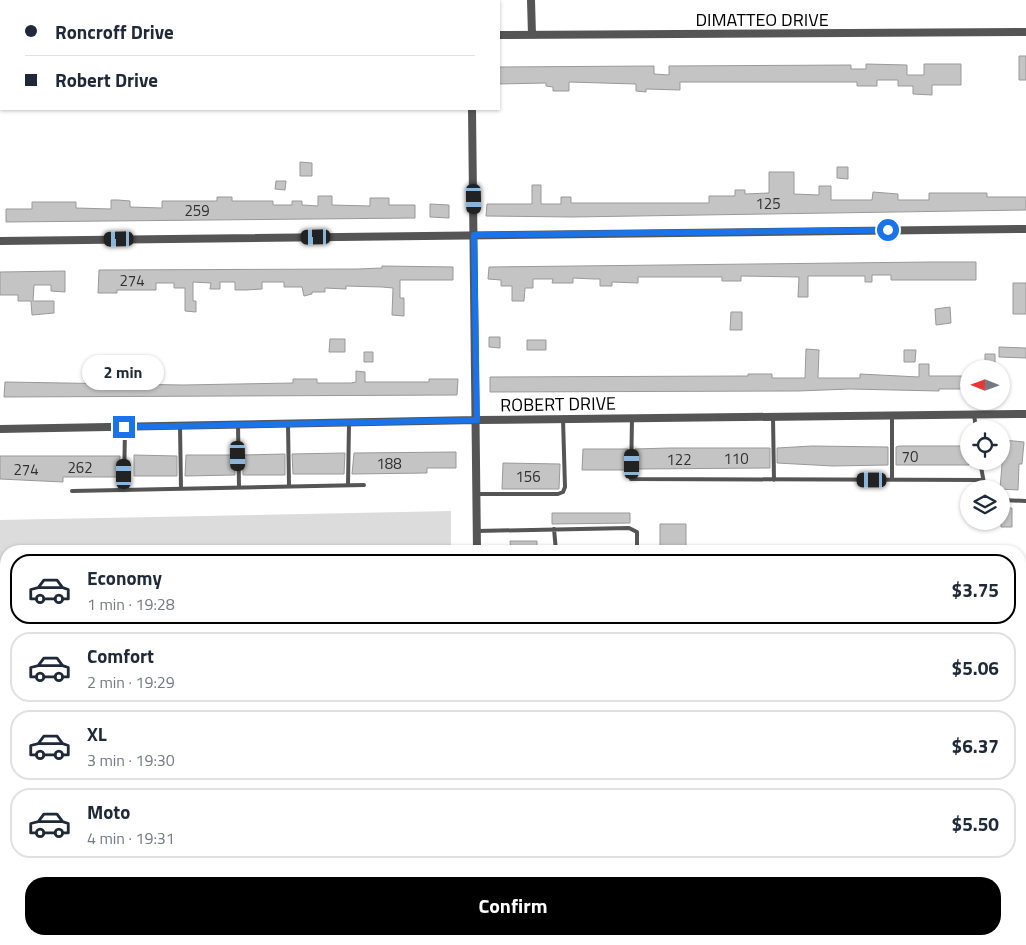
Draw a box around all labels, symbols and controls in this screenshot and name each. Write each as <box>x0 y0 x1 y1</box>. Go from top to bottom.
street label: DIMATTEO DRIVE <box>695 6 829 33</box>
text: Roncroff Drive <box>55 17 174 46</box>
text: Robert Drive <box>55 65 158 94</box>
car <box>466 184 481 214</box>
house number: 125 <box>755 192 781 215</box>
house number: 259 <box>184 199 210 222</box>
route start <box>877 219 899 241</box>
car <box>300 229 331 245</box>
car <box>103 231 134 247</box>
house number: 274 <box>119 269 145 292</box>
callout: 2 min <box>83 354 165 390</box>
text: 2 min <box>104 360 142 384</box>
north arrow <box>960 360 1010 410</box>
map controls <box>960 360 1010 530</box>
street label: ROBERT DRIVE <box>500 389 616 419</box>
route end <box>113 416 135 438</box>
button: locate <box>960 420 1010 470</box>
car <box>230 441 245 471</box>
house number: 70 <box>902 445 918 468</box>
house number: 110 <box>723 447 749 470</box>
house number: 122 <box>666 448 692 471</box>
car <box>624 449 639 479</box>
house number: 188 <box>376 452 402 475</box>
house number: 262 <box>67 456 93 479</box>
house number: 274 <box>13 458 39 481</box>
car <box>116 459 131 489</box>
house number: 156 <box>515 465 541 488</box>
car <box>857 473 887 488</box>
button: layers <box>960 480 1010 530</box>
text: Economy <box>87 563 162 592</box>
icon: car <box>27 567 72 612</box>
text: $3.75 <box>952 575 999 604</box>
text: 1 min · 19:28 <box>87 592 175 616</box>
text: Comfort <box>87 641 154 670</box>
icon: car <box>27 645 72 690</box>
text: $5.06 <box>952 653 999 682</box>
text: 2 min · 19:29 <box>87 670 175 694</box>
text: XL <box>87 719 107 748</box>
icon: car <box>27 723 72 768</box>
text: $6.37 <box>952 731 999 760</box>
text: 3 min · 19:30 <box>87 748 175 772</box>
text: Moto <box>87 797 130 826</box>
icon: car <box>27 801 72 846</box>
text: $5.50 <box>952 809 999 838</box>
text: 4 min · 19:31 <box>87 826 175 850</box>
button: Confirm <box>25 877 1001 935</box>

